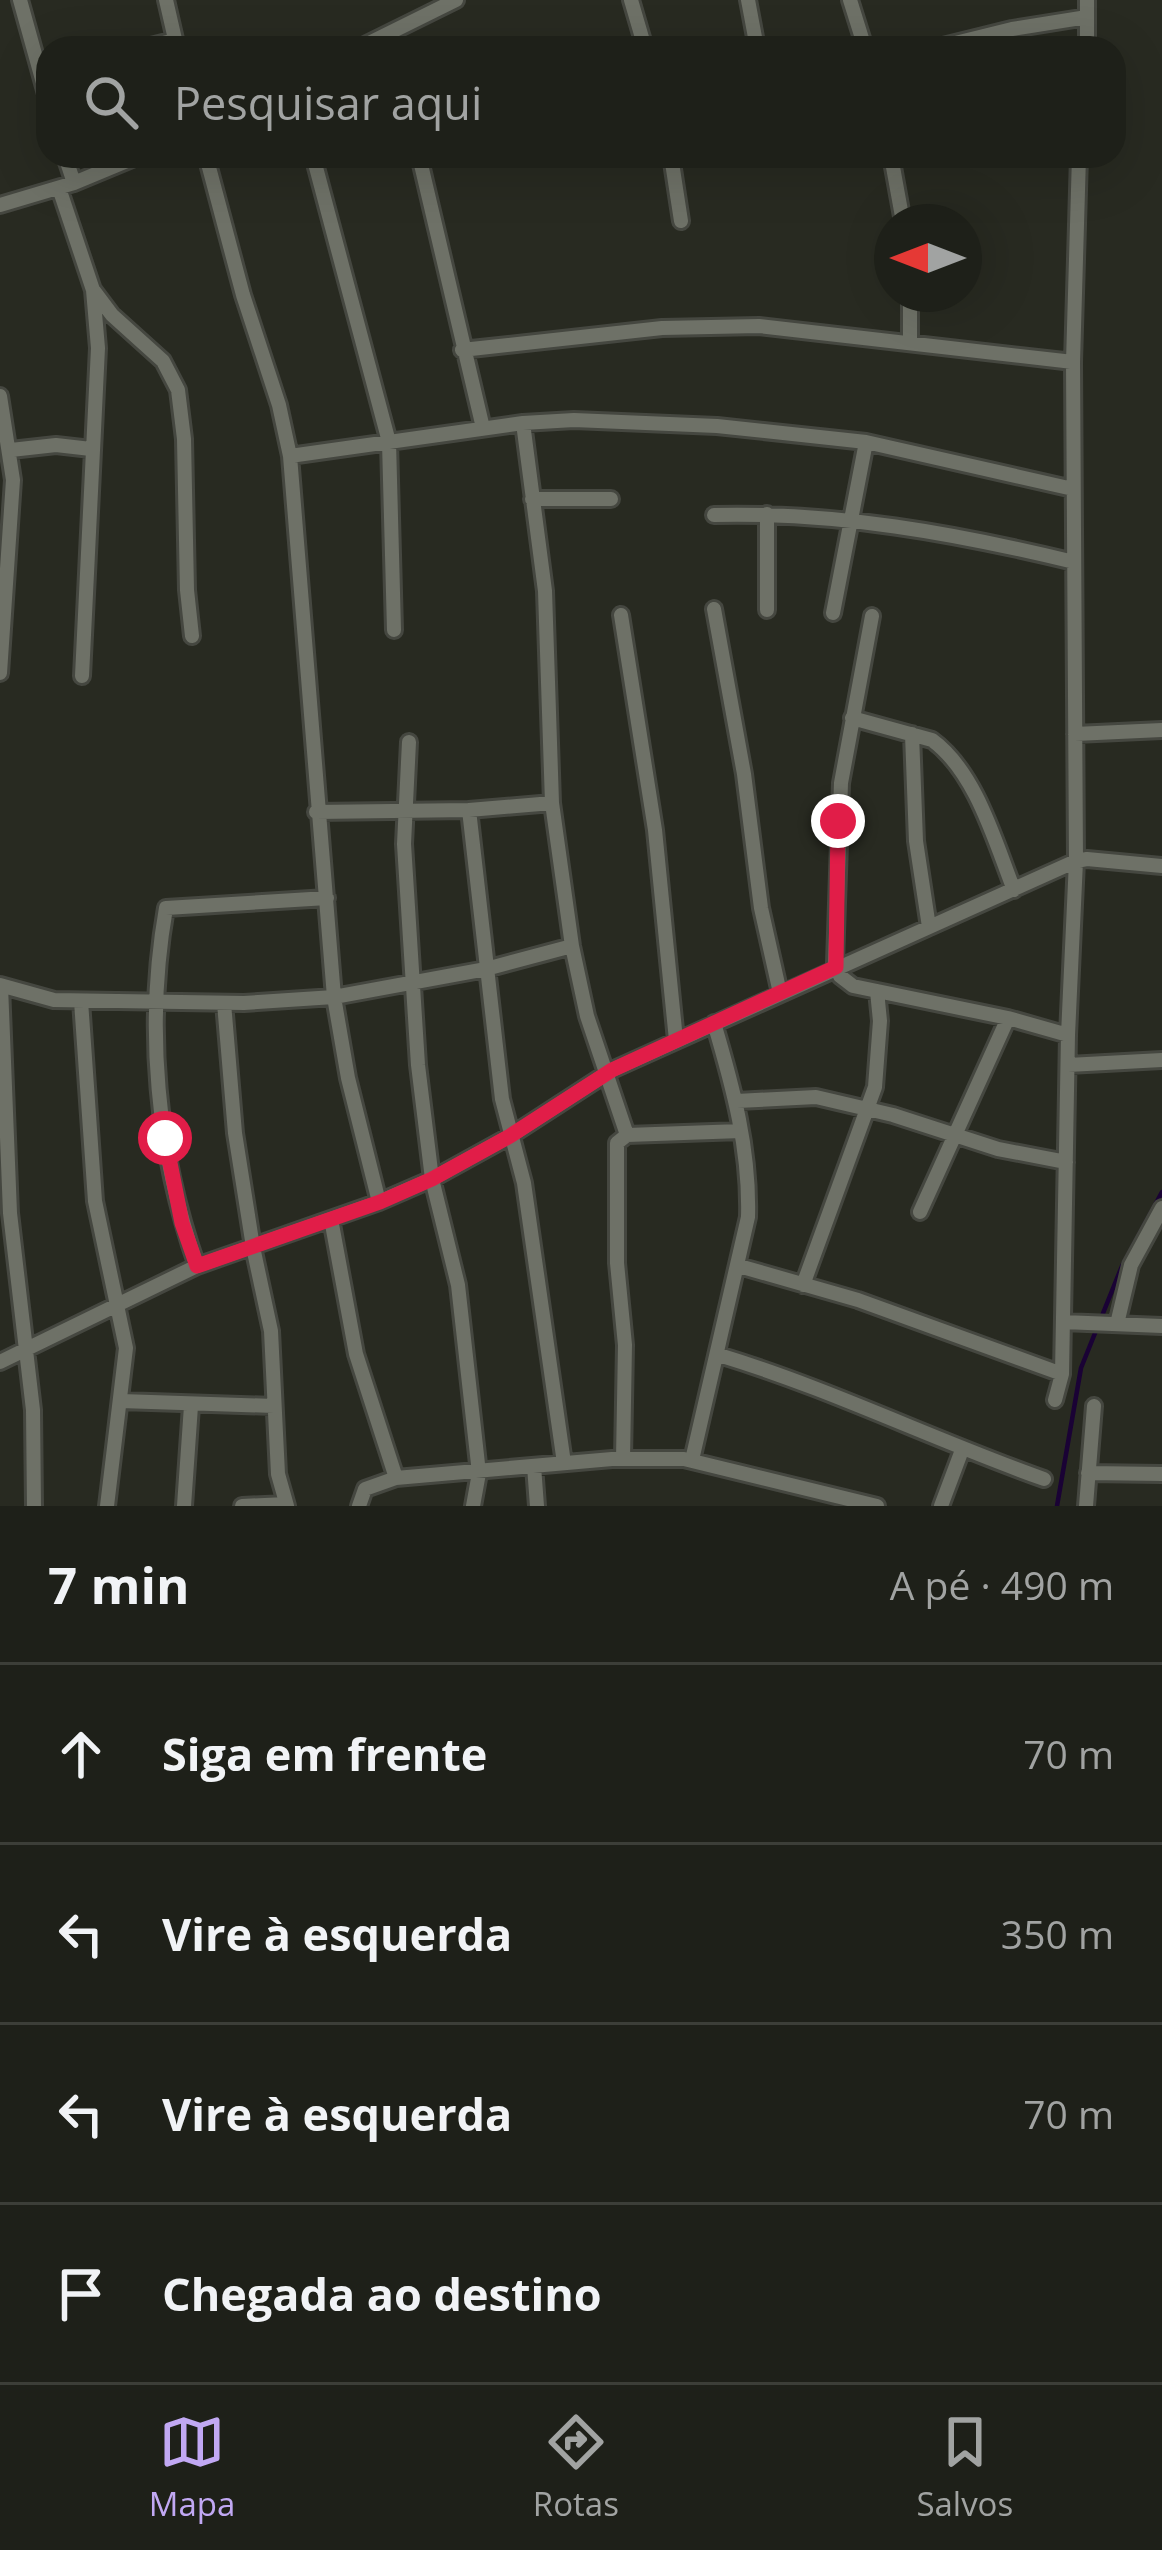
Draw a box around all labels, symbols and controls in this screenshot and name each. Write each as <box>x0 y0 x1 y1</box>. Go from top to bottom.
search box <box>36 36 1126 168</box>
icon: search <box>78 69 144 135</box>
text: Pesquisar aqui <box>174 72 482 133</box>
north arrow <box>874 204 982 312</box>
route end <box>811 794 865 848</box>
route start <box>138 1111 192 1165</box>
text: 7 min <box>48 1549 190 1619</box>
text: A pé · 490 m <box>890 1558 1114 1611</box>
icon: ahead <box>48 1721 114 1787</box>
text: Siga em frente <box>162 1723 487 1784</box>
text: 70 m <box>1023 1727 1114 1780</box>
icon: left <box>48 1901 114 1967</box>
text: Vire à esquerda <box>162 1903 512 1964</box>
text: 350 m <box>1001 1907 1114 1960</box>
icon: left <box>48 2081 114 2147</box>
text: Vire à esquerda <box>162 2083 512 2144</box>
text: 70 m <box>1023 2087 1114 2140</box>
icon: arrive <box>48 2261 114 2327</box>
text: Chegada ao destino <box>162 2263 602 2324</box>
tab: Mapa <box>149 2409 235 2526</box>
tab: Rotas <box>533 2409 619 2526</box>
tab: Salvos <box>916 2409 1013 2526</box>

